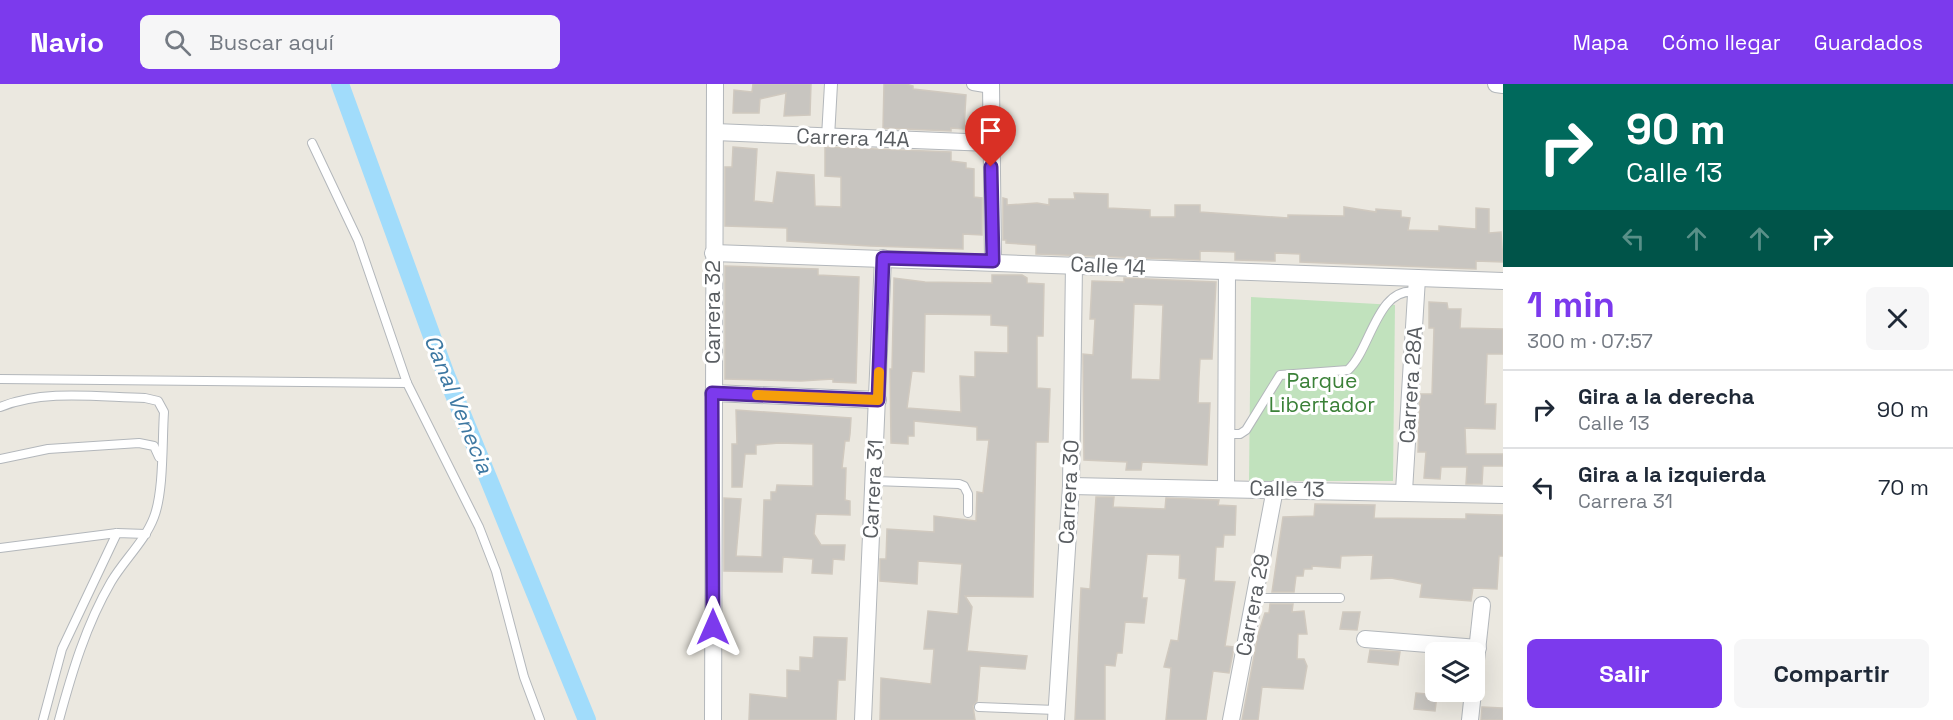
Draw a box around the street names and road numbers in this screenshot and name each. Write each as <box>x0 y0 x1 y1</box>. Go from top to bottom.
street label: Carrera 14A <box>796 122 910 153</box>
street label: Calle 14 <box>1070 250 1146 281</box>
street label: Carrera 32 <box>699 260 726 364</box>
street label: Carrera 28A <box>1393 325 1428 444</box>
street label: Carrera 31 <box>856 439 889 539</box>
street label: Carrera 30 <box>1052 439 1085 545</box>
street label: Calle 13 <box>1249 474 1325 503</box>
street label: Carrera 29 <box>1229 551 1276 659</box>

